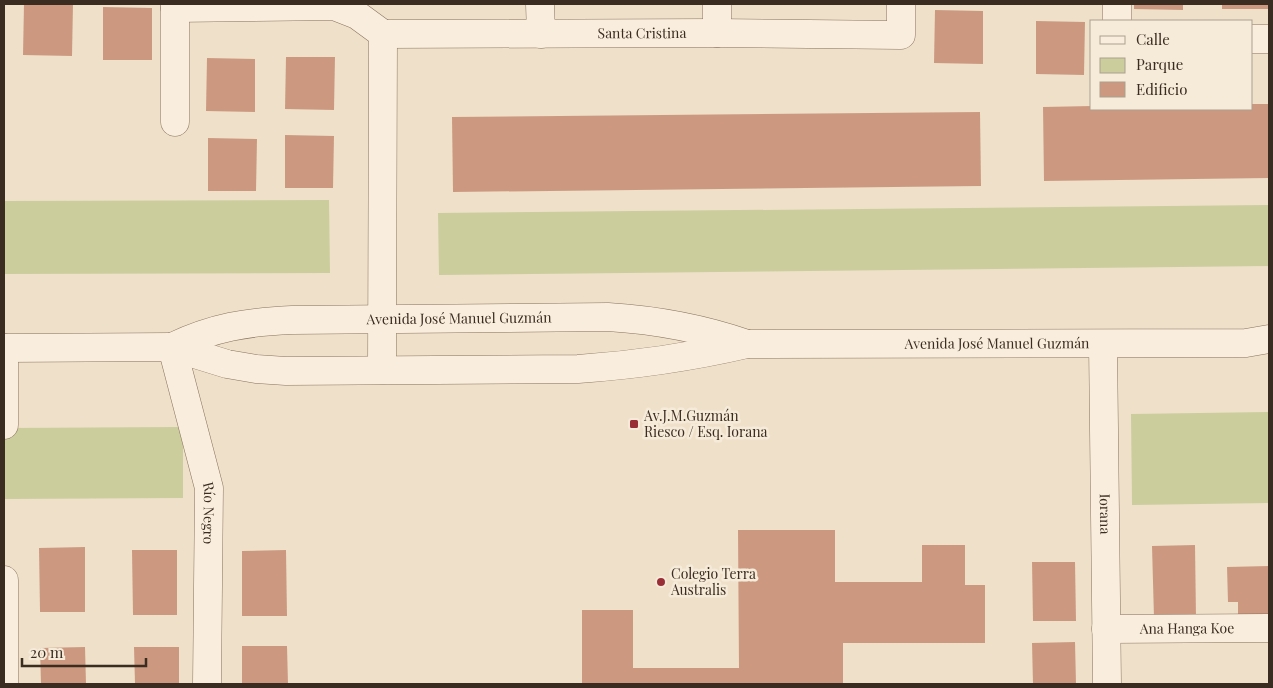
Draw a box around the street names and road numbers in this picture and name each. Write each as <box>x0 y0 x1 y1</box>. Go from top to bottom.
street label: Santa Cristina <box>598 23 686 42</box>
street label: Avenida José Manuel Guzmán <box>365 308 552 328</box>
street label: Avenida José Manuel Guzmán <box>903 333 1090 353</box>
street label: Río Negro <box>199 480 220 545</box>
street label: Iorana <box>1096 493 1115 534</box>
street label: Ana Hanga Koe <box>1139 618 1234 638</box>

